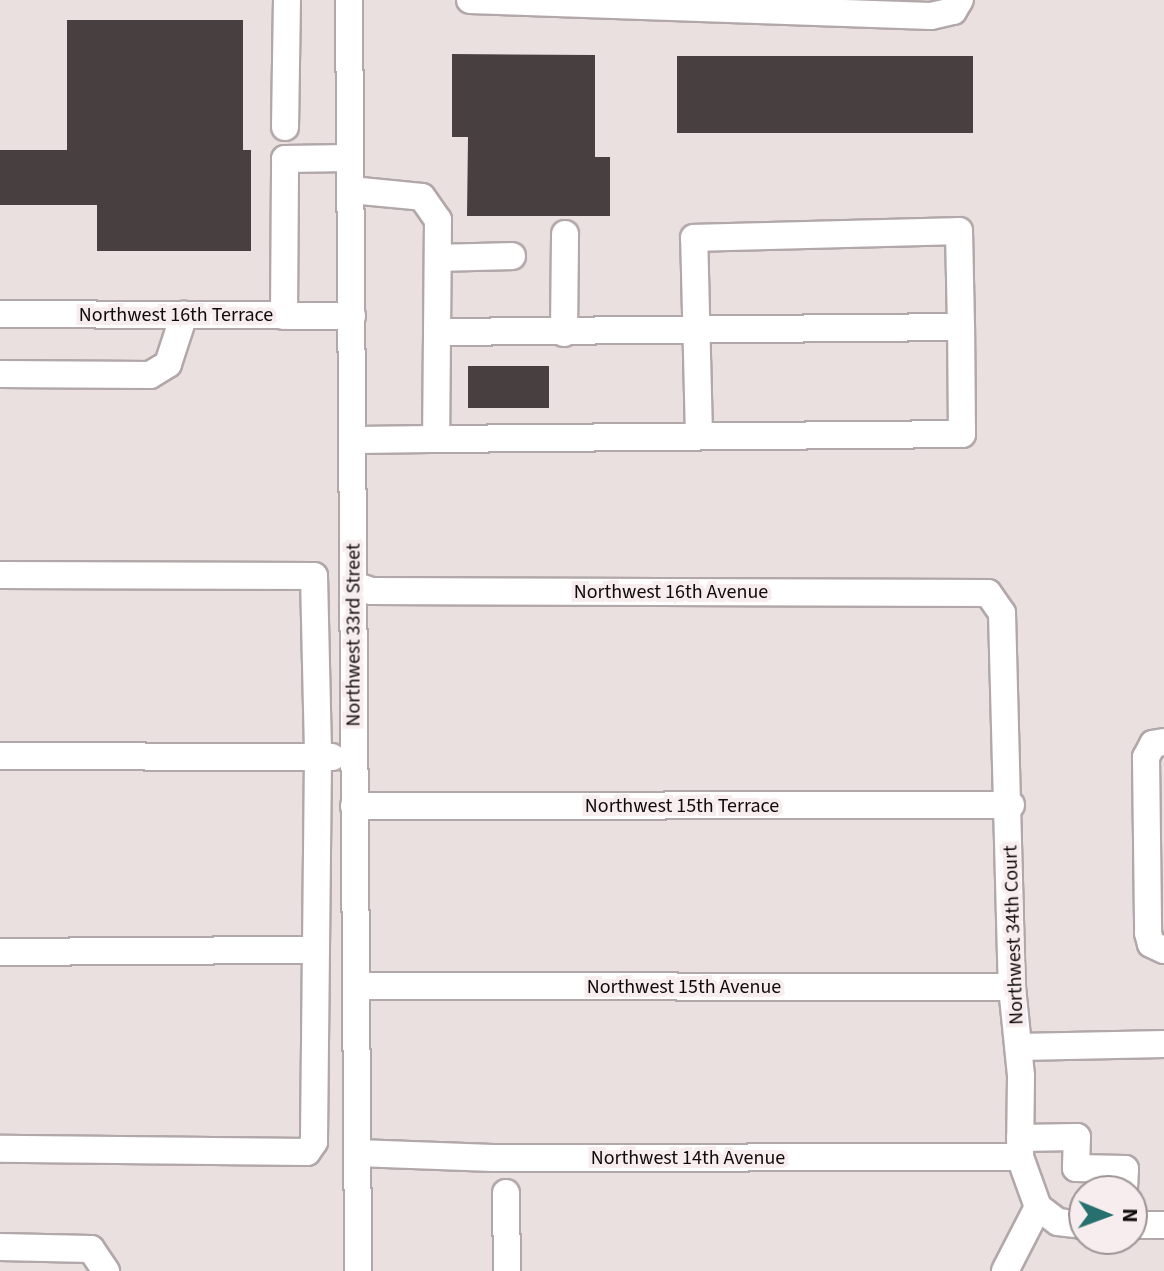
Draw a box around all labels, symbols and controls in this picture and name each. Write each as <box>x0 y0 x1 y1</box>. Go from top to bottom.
street label: Northwest 16th Terrace <box>79 303 273 327</box>
street label: Northwest 33rd Street <box>342 543 366 727</box>
street label: Northwest 16th Avenue <box>574 580 768 604</box>
street label: Northwest 15th Terrace <box>585 794 779 818</box>
street label: Northwest 34th Court <box>999 845 1029 1025</box>
street label: Northwest 15th Avenue <box>587 975 781 999</box>
street label: Northwest 14th Avenue <box>591 1146 785 1170</box>
north arrow <box>1068 1175 1148 1255</box>
text: N <box>1114 1208 1146 1223</box>

